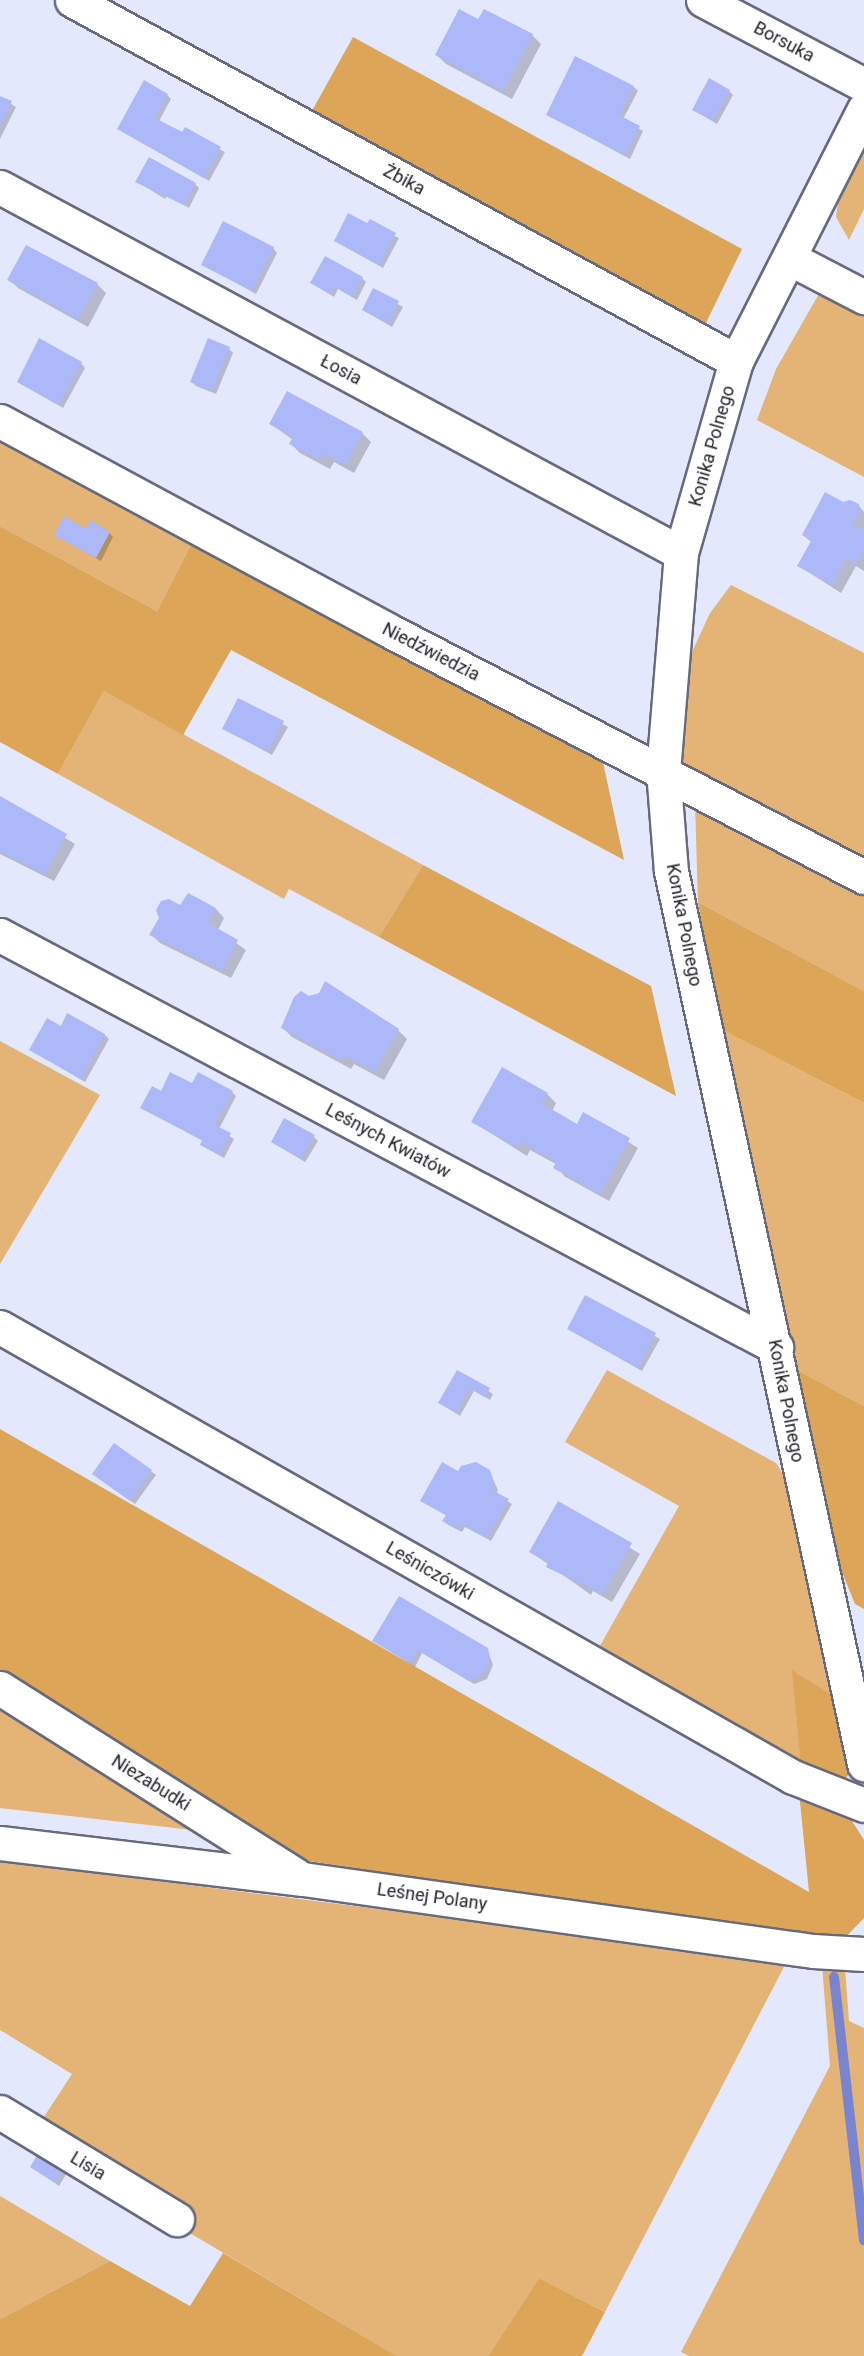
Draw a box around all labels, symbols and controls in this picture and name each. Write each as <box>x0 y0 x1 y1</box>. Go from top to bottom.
street label: Borsuka <box>750 17 818 67</box>
street label: Żbika <box>379 160 429 200</box>
street label: Łosia <box>317 350 365 390</box>
street label: Konika Polnego <box>684 383 740 509</box>
street label: Niedźwiedzia <box>379 618 483 686</box>
street label: Konika Polnego <box>661 862 707 988</box>
street label: Leśnych Kwiatów <box>322 1099 454 1183</box>
street label: Konika Polnego <box>763 1338 809 1464</box>
street label: Leśniczówki <box>382 1537 478 1605</box>
street label: Niezabudki <box>107 1750 195 1816</box>
street label: Leśnej Polany <box>376 1879 488 1915</box>
street label: Lisia <box>66 2147 110 2185</box>

